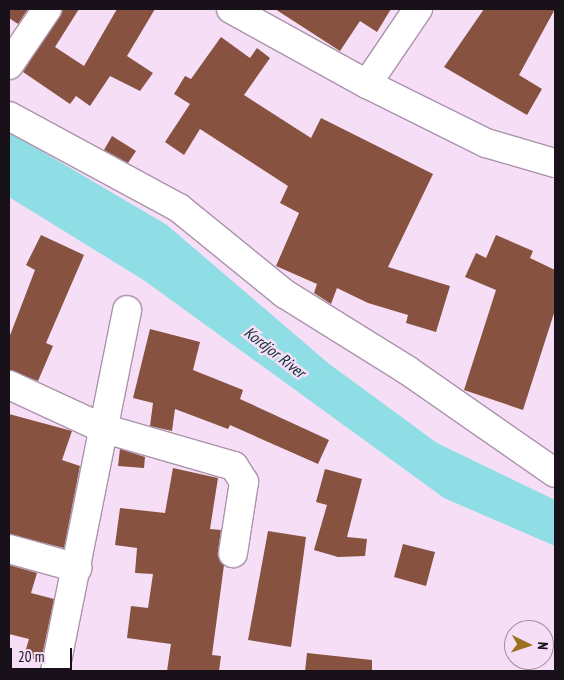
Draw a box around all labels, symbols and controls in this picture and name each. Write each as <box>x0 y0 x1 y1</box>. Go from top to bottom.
water label: Kordjor River <box>241 322 309 382</box>
north arrow <box>504 620 554 670</box>
scale bar <box>12 638 75 670</box>
text: N <box>534 642 552 650</box>
text: 20 m <box>18 647 44 666</box>

